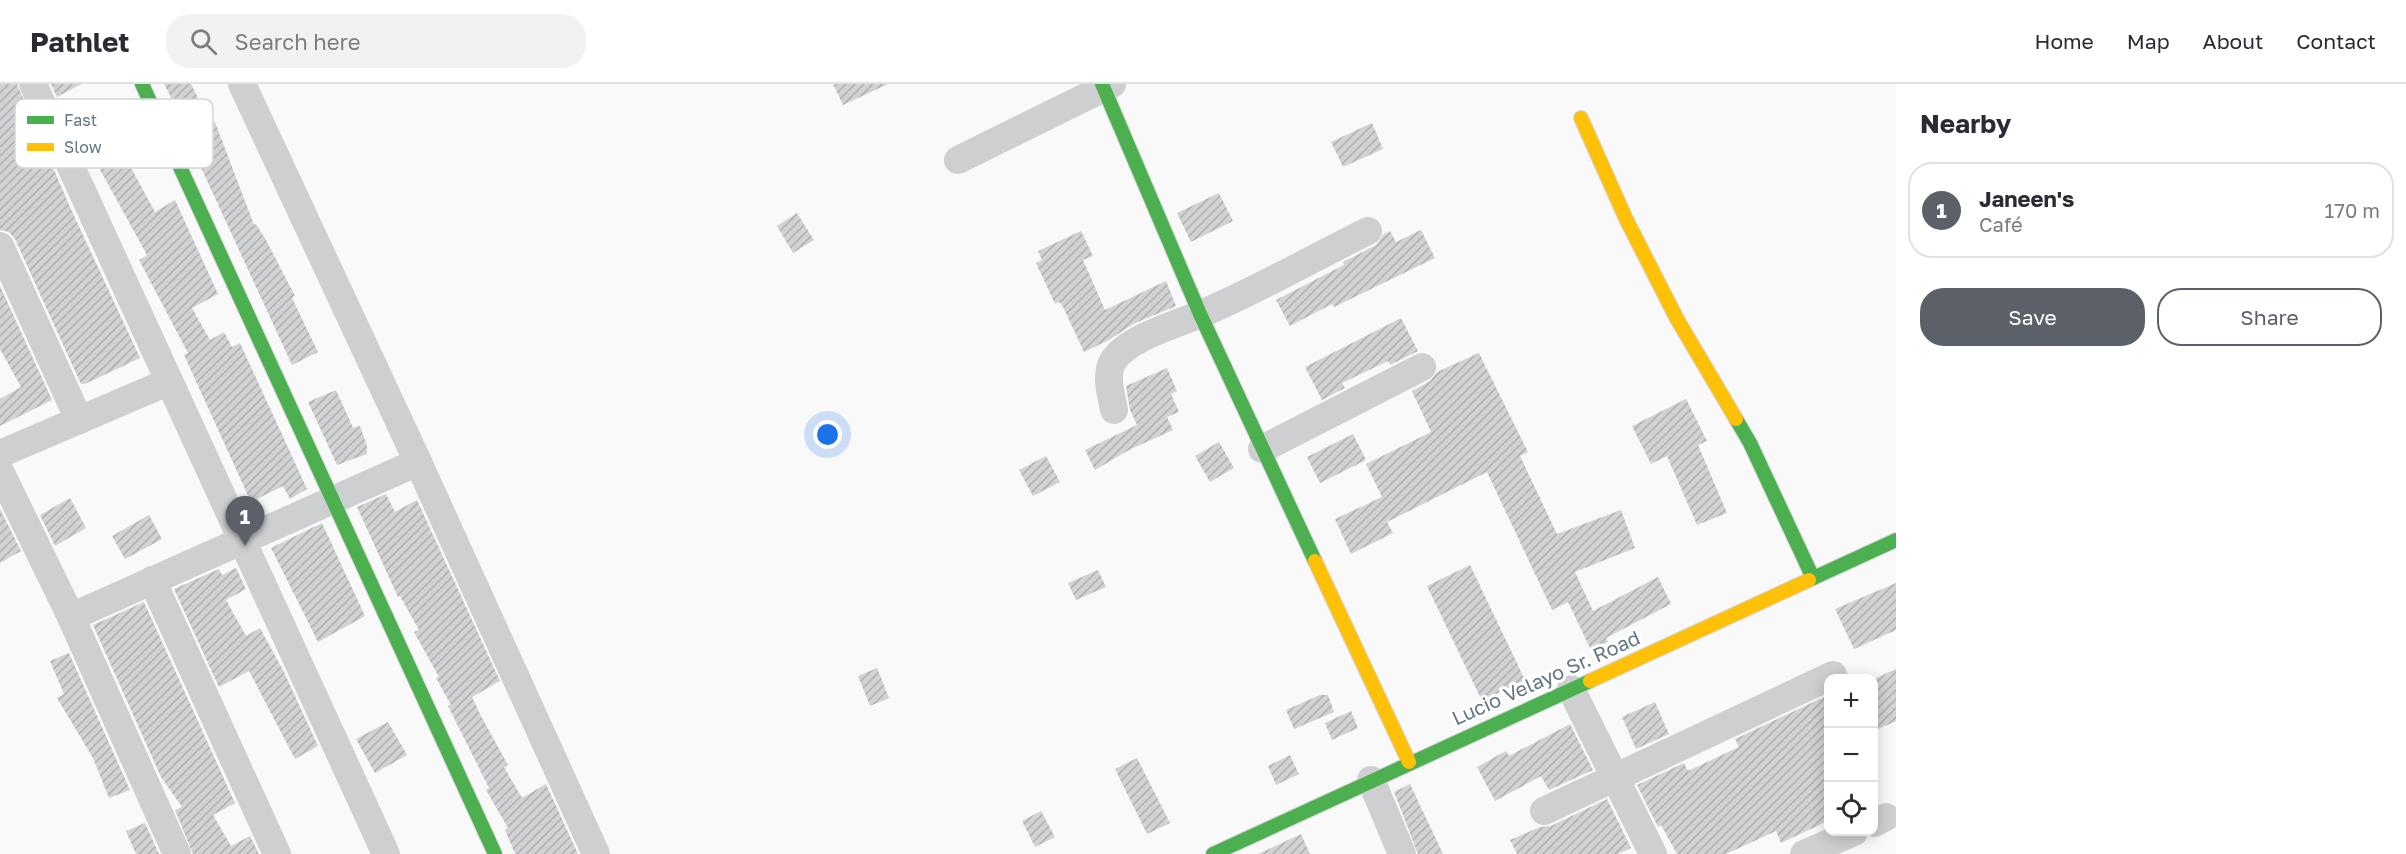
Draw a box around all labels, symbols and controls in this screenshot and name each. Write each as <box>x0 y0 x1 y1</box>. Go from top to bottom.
search box <box>166 14 586 68</box>
text: Pathlet <box>30 25 130 58</box>
icon: search <box>187 25 220 58</box>
text: Search here <box>235 28 361 55</box>
text: Home <box>2034 28 2094 54</box>
text: Map <box>2127 28 2170 54</box>
text: About <box>2203 28 2263 54</box>
text: Contact <box>2296 28 2376 54</box>
legend <box>15 99 213 168</box>
text: Nearby <box>1920 108 2011 139</box>
text: Fast <box>64 110 97 130</box>
text: Slow <box>64 137 102 157</box>
text: Janeen's <box>1979 185 2074 212</box>
text: 1 <box>1936 198 1947 222</box>
text: 170 m <box>2325 198 2380 222</box>
text: Café <box>1979 212 2023 236</box>
button: Save <box>1920 288 2145 346</box>
button: Share <box>2157 288 2382 346</box>
your location <box>813 420 842 449</box>
pin: 1 <box>226 496 264 546</box>
street label: Lucio Velayo Sr. Road <box>1448 625 1643 729</box>
map controls <box>1824 674 1878 836</box>
button: + <box>1824 674 1878 728</box>
button: − <box>1824 728 1878 782</box>
button: locate <box>1824 782 1878 836</box>

